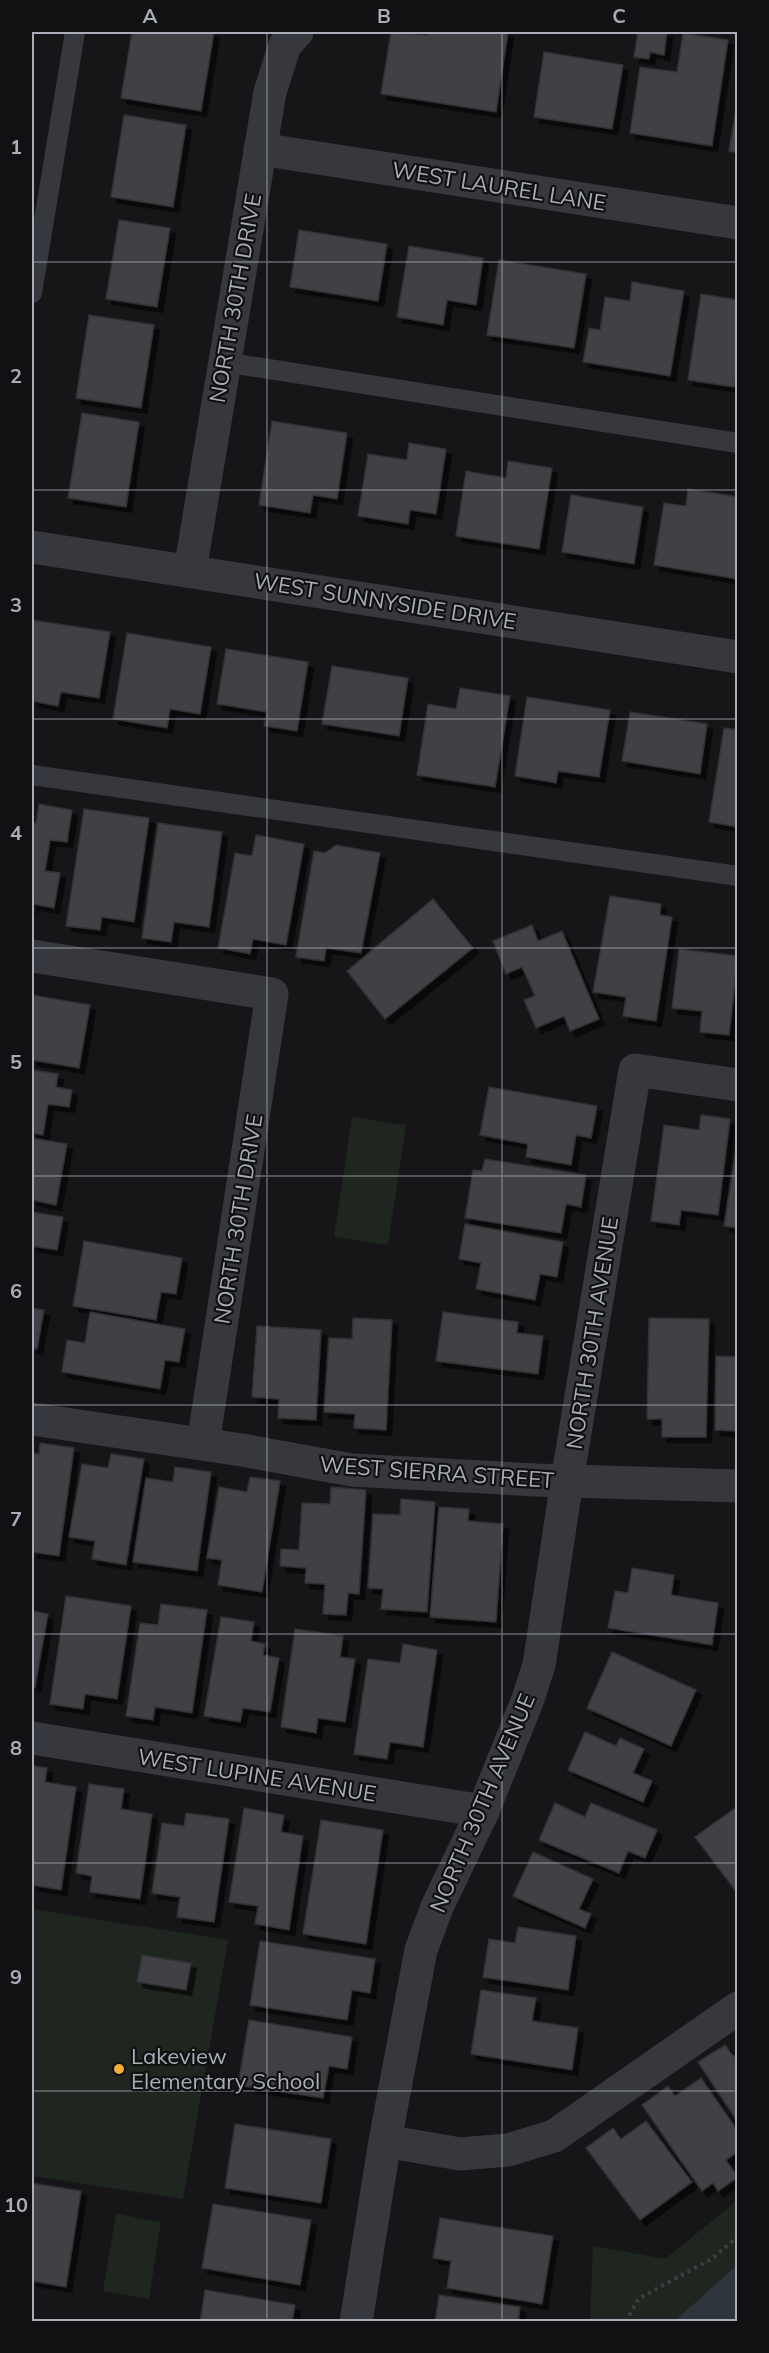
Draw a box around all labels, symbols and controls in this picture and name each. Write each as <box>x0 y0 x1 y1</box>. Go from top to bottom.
text: A <box>143 3 158 28</box>
text: B <box>377 3 391 28</box>
text: C <box>612 3 626 28</box>
text: 1 <box>10 134 22 159</box>
street label: WEST LAUREL LANE <box>390 155 608 217</box>
street label: NORTH 30TH DRIVE <box>203 191 267 405</box>
text: 2 <box>10 363 22 388</box>
street label: WEST SUNNYSIDE DRIVE <box>252 566 518 636</box>
text: 3 <box>10 592 22 617</box>
text: 4 <box>10 820 22 845</box>
text: 5 <box>10 1049 22 1074</box>
street label: NORTH 30TH DRIVE <box>208 1112 268 1326</box>
street label: NORTH 30TH AVENUE <box>560 1215 624 1451</box>
text: 6 <box>10 1278 22 1303</box>
street label: WEST SIERRA STREET <box>319 1450 555 1494</box>
text: 7 <box>10 1506 22 1531</box>
street label: NORTH 30TH AVENUE <box>423 1689 541 1917</box>
text: 8 <box>10 1735 22 1760</box>
street label: WEST LUPINE AVENUE <box>136 1742 378 1808</box>
text: 9 <box>10 1964 22 1989</box>
place label: Lakeview Elementary School <box>131 2042 320 2095</box>
marker: Lakeview Elementary School <box>112 2062 126 2076</box>
text: 10 <box>4 2192 28 2217</box>

